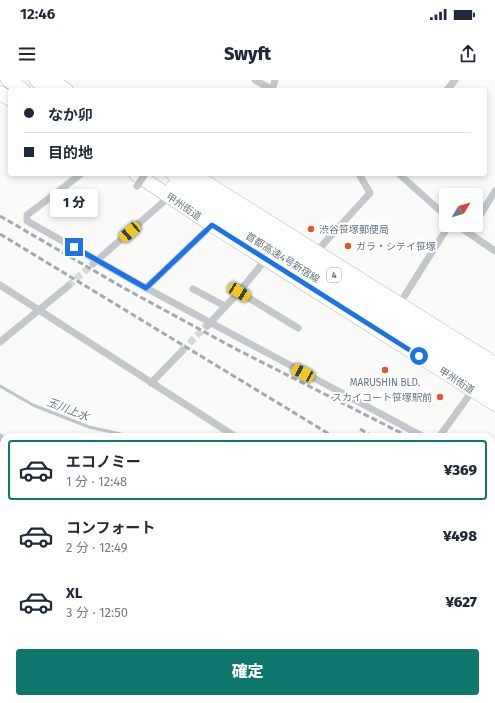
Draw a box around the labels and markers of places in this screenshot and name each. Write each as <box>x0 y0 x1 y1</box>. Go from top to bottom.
marker: 渋谷笹塚郵便局 <box>306 224 316 234</box>
place label: 渋谷笹塚郵便局 <box>319 224 389 236</box>
marker: ガラ・シテイ笹塚 <box>343 241 353 251</box>
place label: ガラ・シテイ笹塚 <box>356 241 436 253</box>
marker: MARUSHIN BLD. <box>380 365 390 375</box>
place label: MARUSHIN BLD. <box>350 377 420 389</box>
place label: スカイコート笹塚駅前 <box>332 392 432 404</box>
marker: スカイコート笹塚駅前 <box>435 392 445 402</box>

